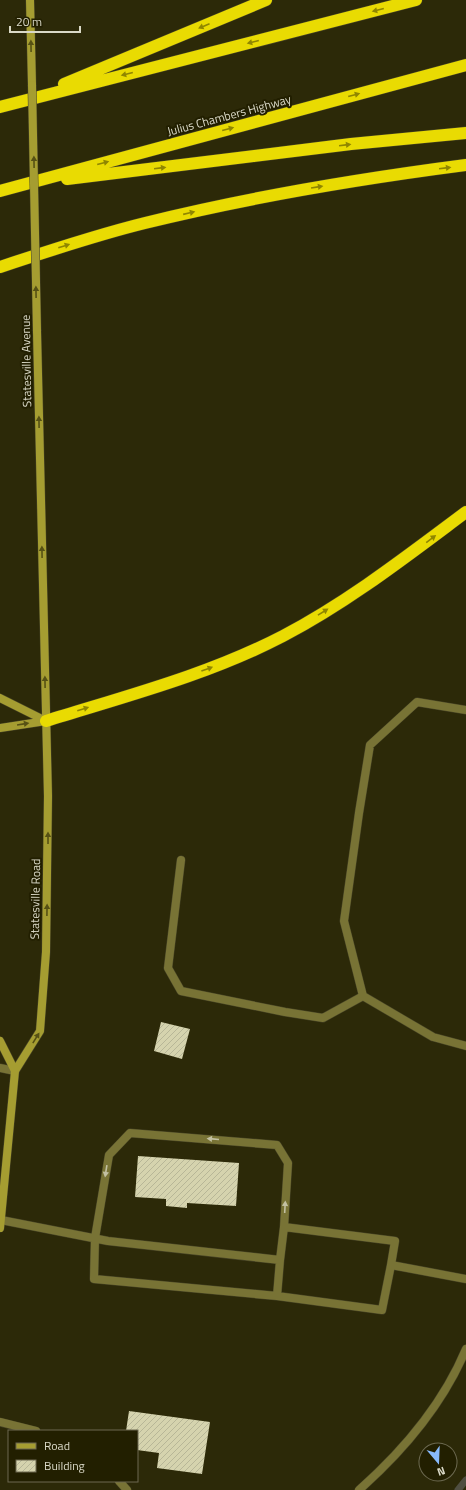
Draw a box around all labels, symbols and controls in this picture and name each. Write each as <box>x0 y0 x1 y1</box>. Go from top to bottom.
one-way arrow <box>372 7 385 13</box>
scale bar <box>10 8 80 34</box>
text: 20 m <box>16 12 42 31</box>
one-way arrow <box>198 22 210 29</box>
one-way arrow <box>28 39 34 52</box>
one-way arrow <box>246 39 258 45</box>
one-way arrow <box>120 72 133 78</box>
street label: Julius Chambers Highway <box>165 89 293 141</box>
one-way arrow <box>347 92 360 98</box>
one-way arrow <box>222 126 234 132</box>
one-way arrow <box>339 142 351 148</box>
one-way arrow <box>30 156 37 168</box>
one-way arrow <box>96 160 109 166</box>
one-way arrow <box>154 165 167 171</box>
one-way arrow <box>439 165 451 171</box>
one-way arrow <box>310 184 323 190</box>
one-way arrow <box>183 210 195 216</box>
one-way arrow <box>58 243 70 249</box>
one-way arrow <box>33 286 40 298</box>
street label: Statesville Avenue <box>16 315 36 407</box>
one-way arrow <box>36 415 42 428</box>
one-way arrow <box>425 535 436 543</box>
one-way arrow <box>39 545 45 558</box>
one-way arrow <box>317 609 329 616</box>
one-way arrow <box>201 666 213 672</box>
one-way arrow <box>42 675 48 688</box>
one-way arrow <box>77 706 89 712</box>
one-way arrow <box>17 721 29 727</box>
one-way arrow <box>45 831 51 844</box>
street label: Statesville Road <box>25 858 45 940</box>
one-way arrow <box>44 903 50 916</box>
one-way arrow <box>32 1033 40 1043</box>
one-way arrow <box>207 1136 219 1143</box>
one-way arrow <box>103 1165 109 1177</box>
one-way arrow <box>282 1200 288 1213</box>
legend <box>8 1430 138 1482</box>
text: Road <box>44 1436 70 1455</box>
north arrow <box>418 1442 458 1482</box>
text: Building <box>44 1456 85 1475</box>
text: N <box>435 1463 447 1480</box>

